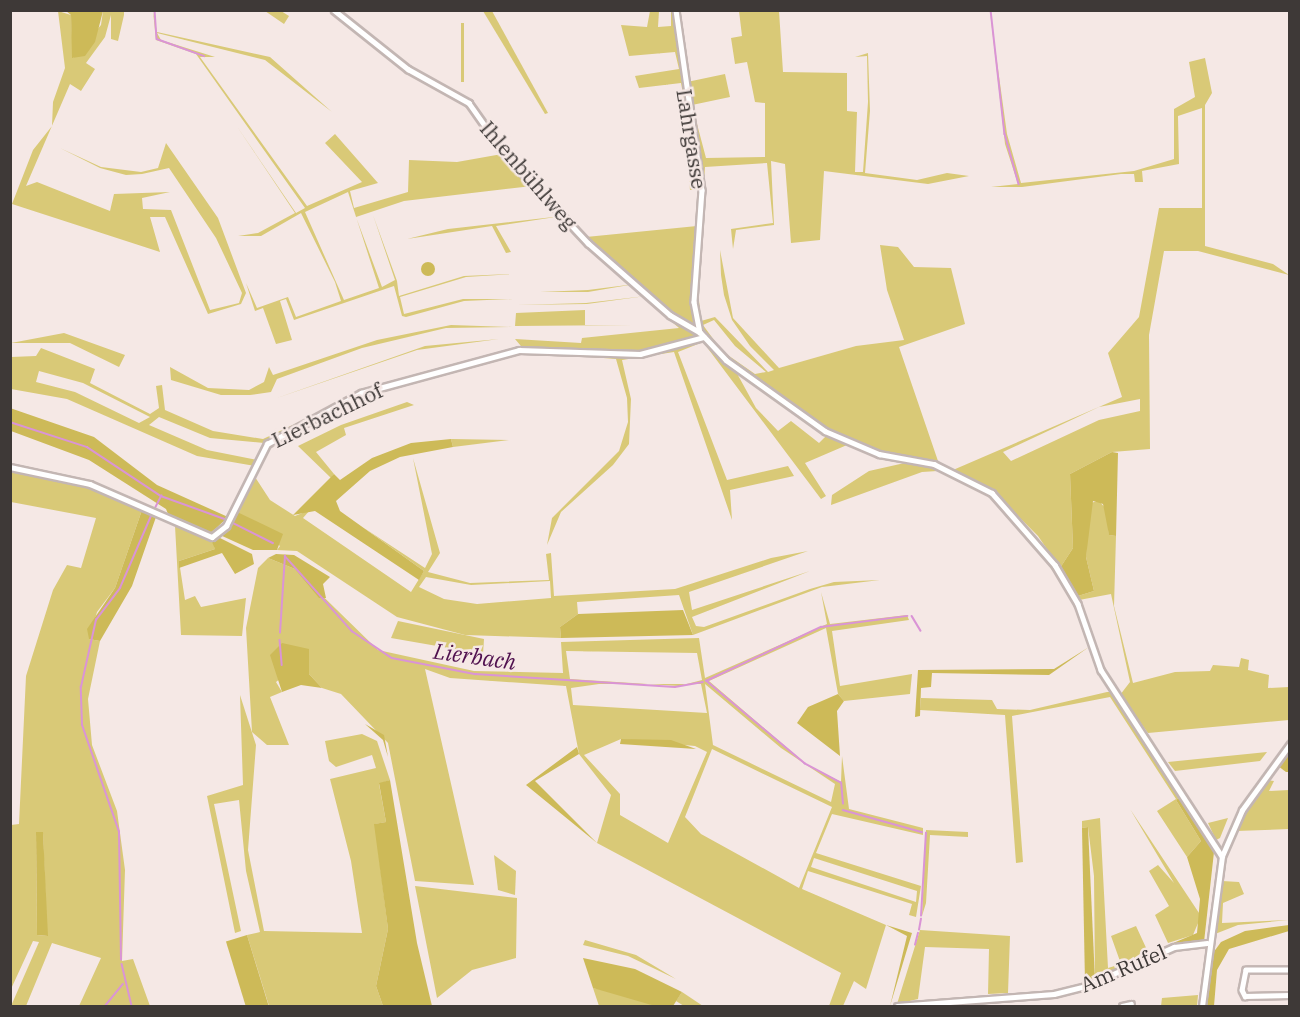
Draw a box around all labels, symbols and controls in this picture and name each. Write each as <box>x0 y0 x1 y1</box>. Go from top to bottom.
street label: Lahrgasse <box>672 87 712 191</box>
street label: Ihlenbühlweg <box>475 116 583 234</box>
street label: Lierbachhof <box>268 377 386 453</box>
water label: Lierbach <box>432 637 518 675</box>
street label: Am Rufel <box>1076 939 1170 997</box>

